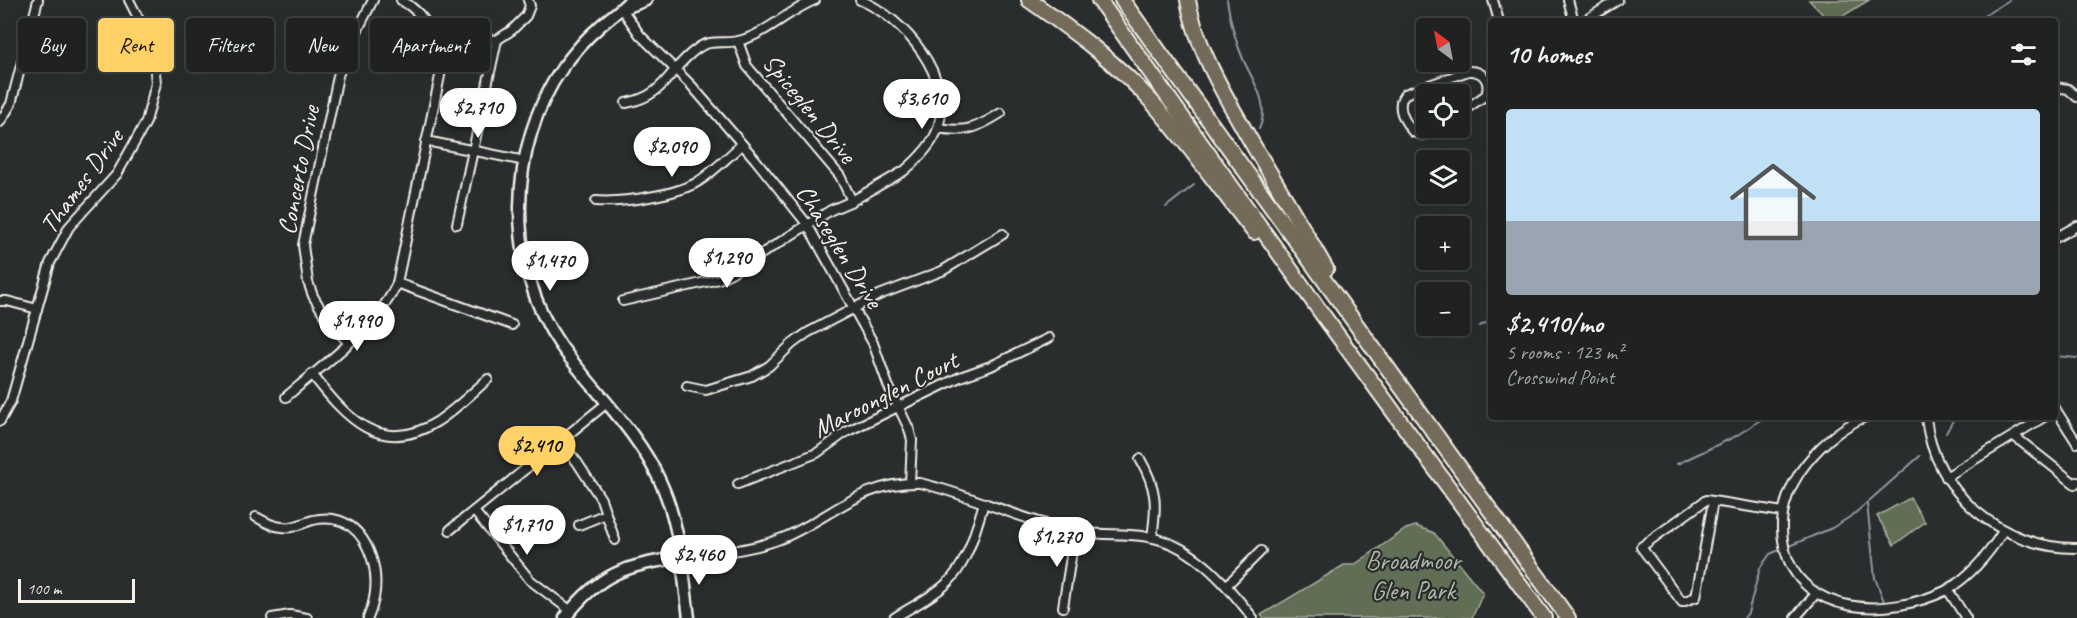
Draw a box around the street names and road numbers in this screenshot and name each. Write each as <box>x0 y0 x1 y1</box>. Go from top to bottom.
street label: Spiceglen Drive <box>755 47 865 171</box>
street label: Concerto Drive <box>270 101 327 237</box>
street label: Thames Drive <box>32 120 132 240</box>
street label: Chaseglen Drive <box>789 178 891 316</box>
street label: Maroonglen Court <box>807 343 966 445</box>

